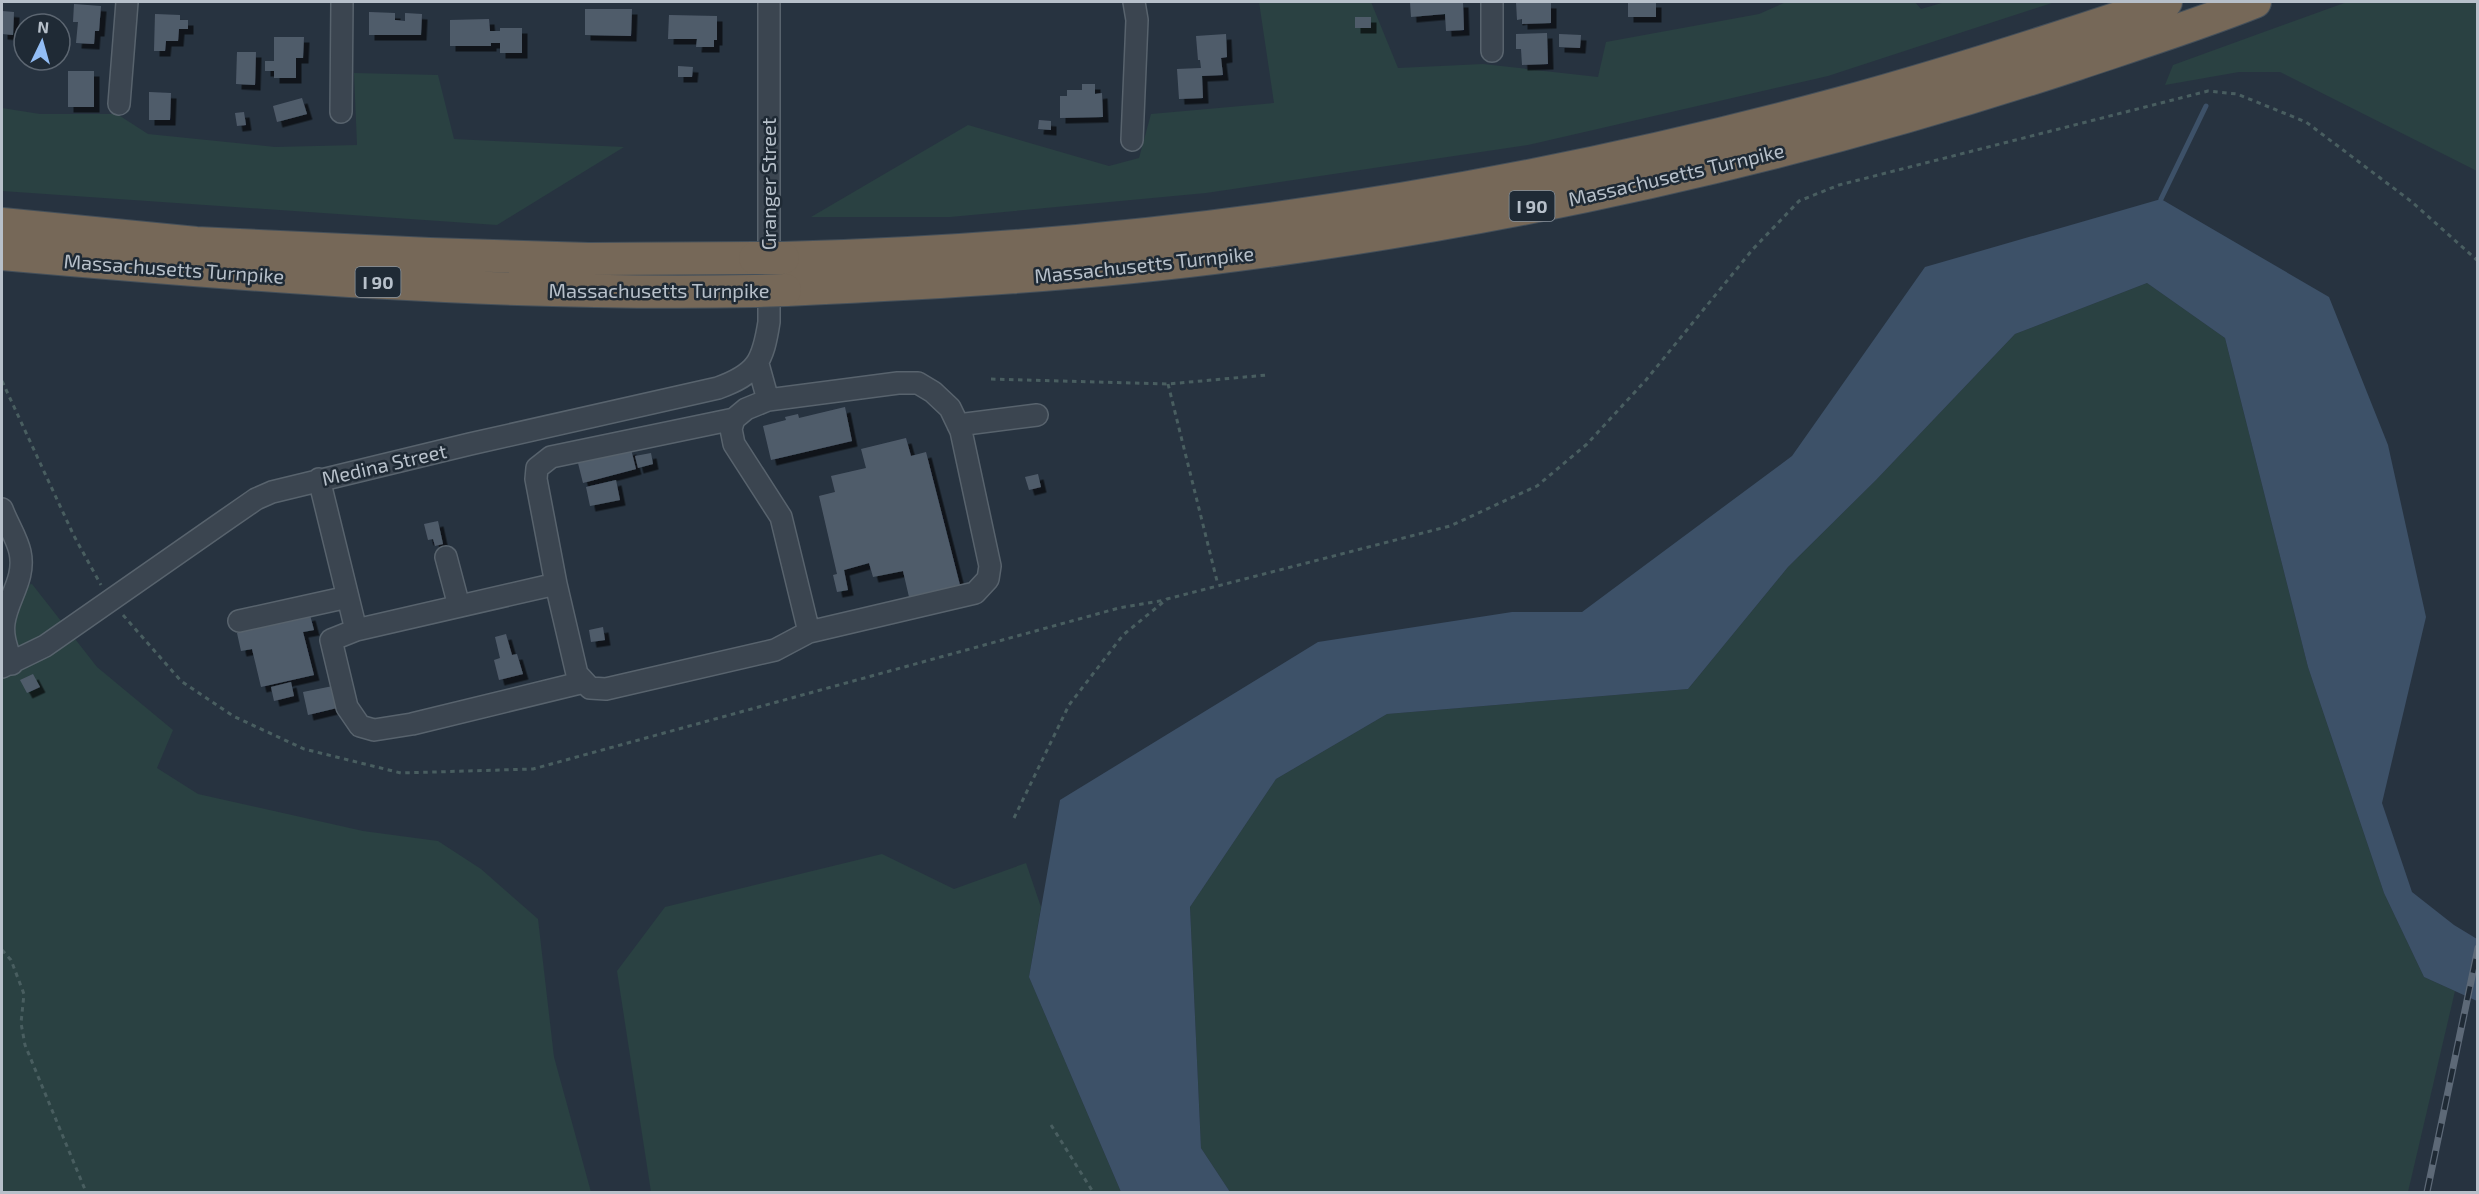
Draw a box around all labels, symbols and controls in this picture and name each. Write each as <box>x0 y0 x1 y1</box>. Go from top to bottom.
north arrow <box>12 12 72 72</box>
text: N <box>37 17 50 37</box>
street label: Granger Street <box>756 117 780 250</box>
street label: Massachusetts Turnpike <box>1566 137 1786 211</box>
road number: I 90 <box>1510 191 1555 221</box>
street label: Massachusetts Turnpike <box>1033 241 1255 287</box>
street label: Massachusetts Turnpike <box>63 248 285 288</box>
road number: I 90 <box>356 267 400 297</box>
street label: Massachusetts Turnpike <box>549 278 769 302</box>
street label: Medina Street <box>319 438 449 490</box>

